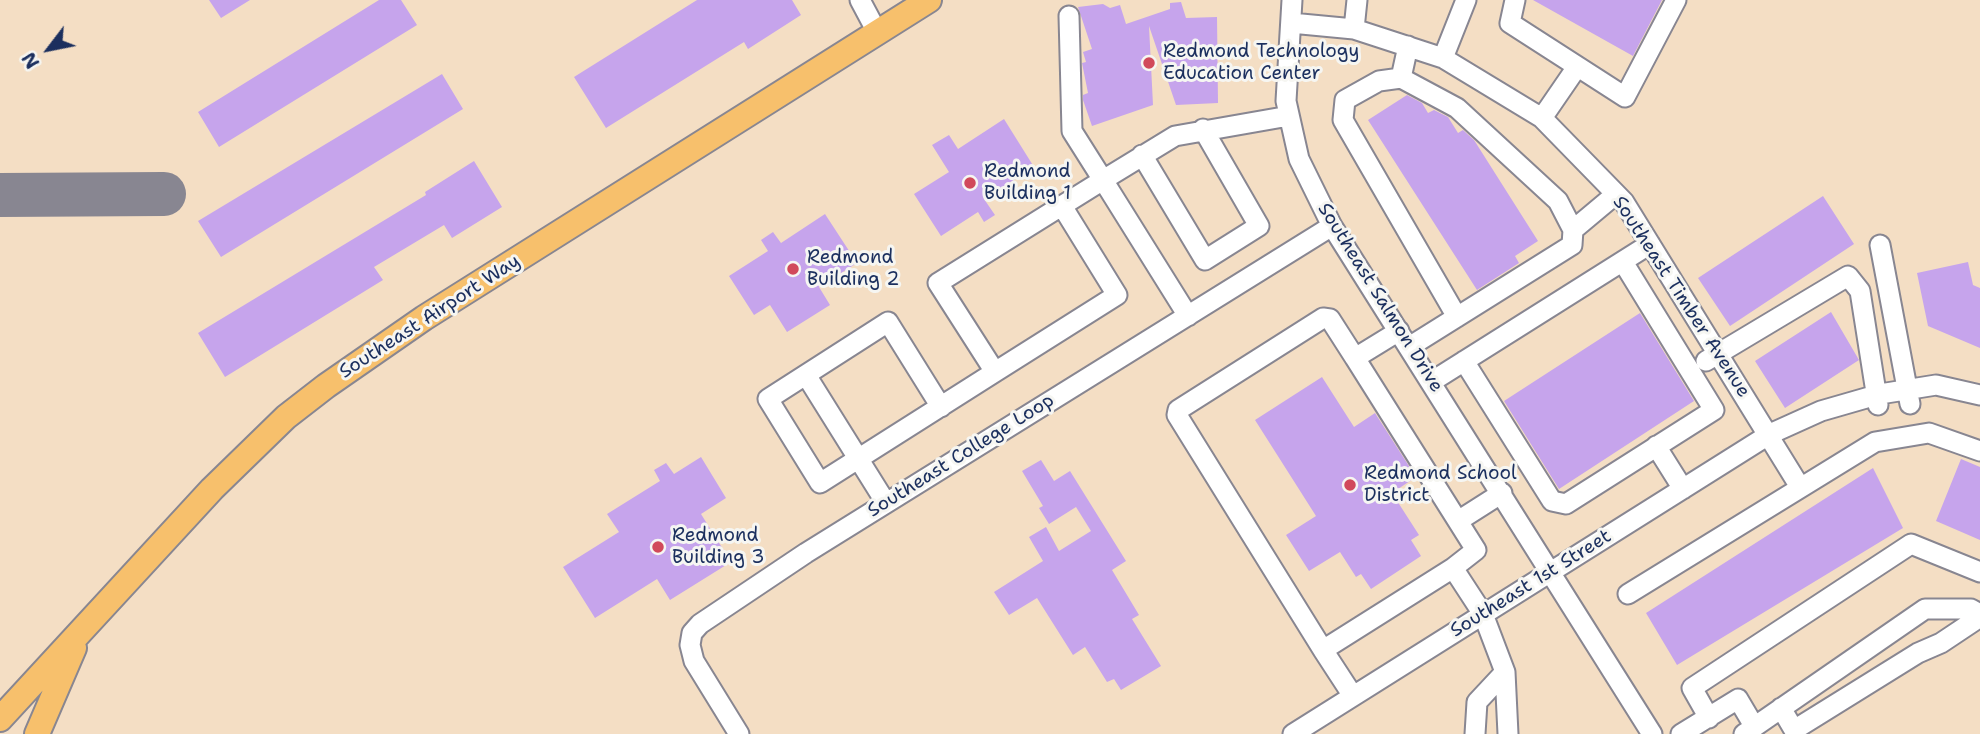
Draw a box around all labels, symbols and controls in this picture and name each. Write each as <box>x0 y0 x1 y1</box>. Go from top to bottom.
north arrow <box>14 14 84 84</box>
place label: Redmond Technology Education Center <box>1163 41 1359 85</box>
text: N <box>16 47 45 73</box>
marker: Redmond Technology Education Center <box>1141 55 1157 71</box>
place label: Redmond Building 1 <box>984 161 1071 205</box>
marker: Redmond Building 1 <box>962 175 978 191</box>
street label: Southeast Timber Avenue <box>1607 192 1755 402</box>
street label: Southeast Salmon Drive <box>1312 199 1448 397</box>
place label: Redmond Building 2 <box>807 247 900 291</box>
street label: Southeast Airport Way <box>335 250 525 384</box>
marker: Redmond Building 2 <box>785 261 801 277</box>
street label: Southeast College Loop <box>864 389 1058 523</box>
place label: Redmond School District <box>1364 463 1517 507</box>
marker: Redmond School District <box>1342 477 1358 493</box>
place label: Redmond Building 3 <box>672 525 765 569</box>
street label: Southeast 1st Street <box>1446 525 1616 643</box>
marker: Redmond Building 3 <box>650 539 666 555</box>

